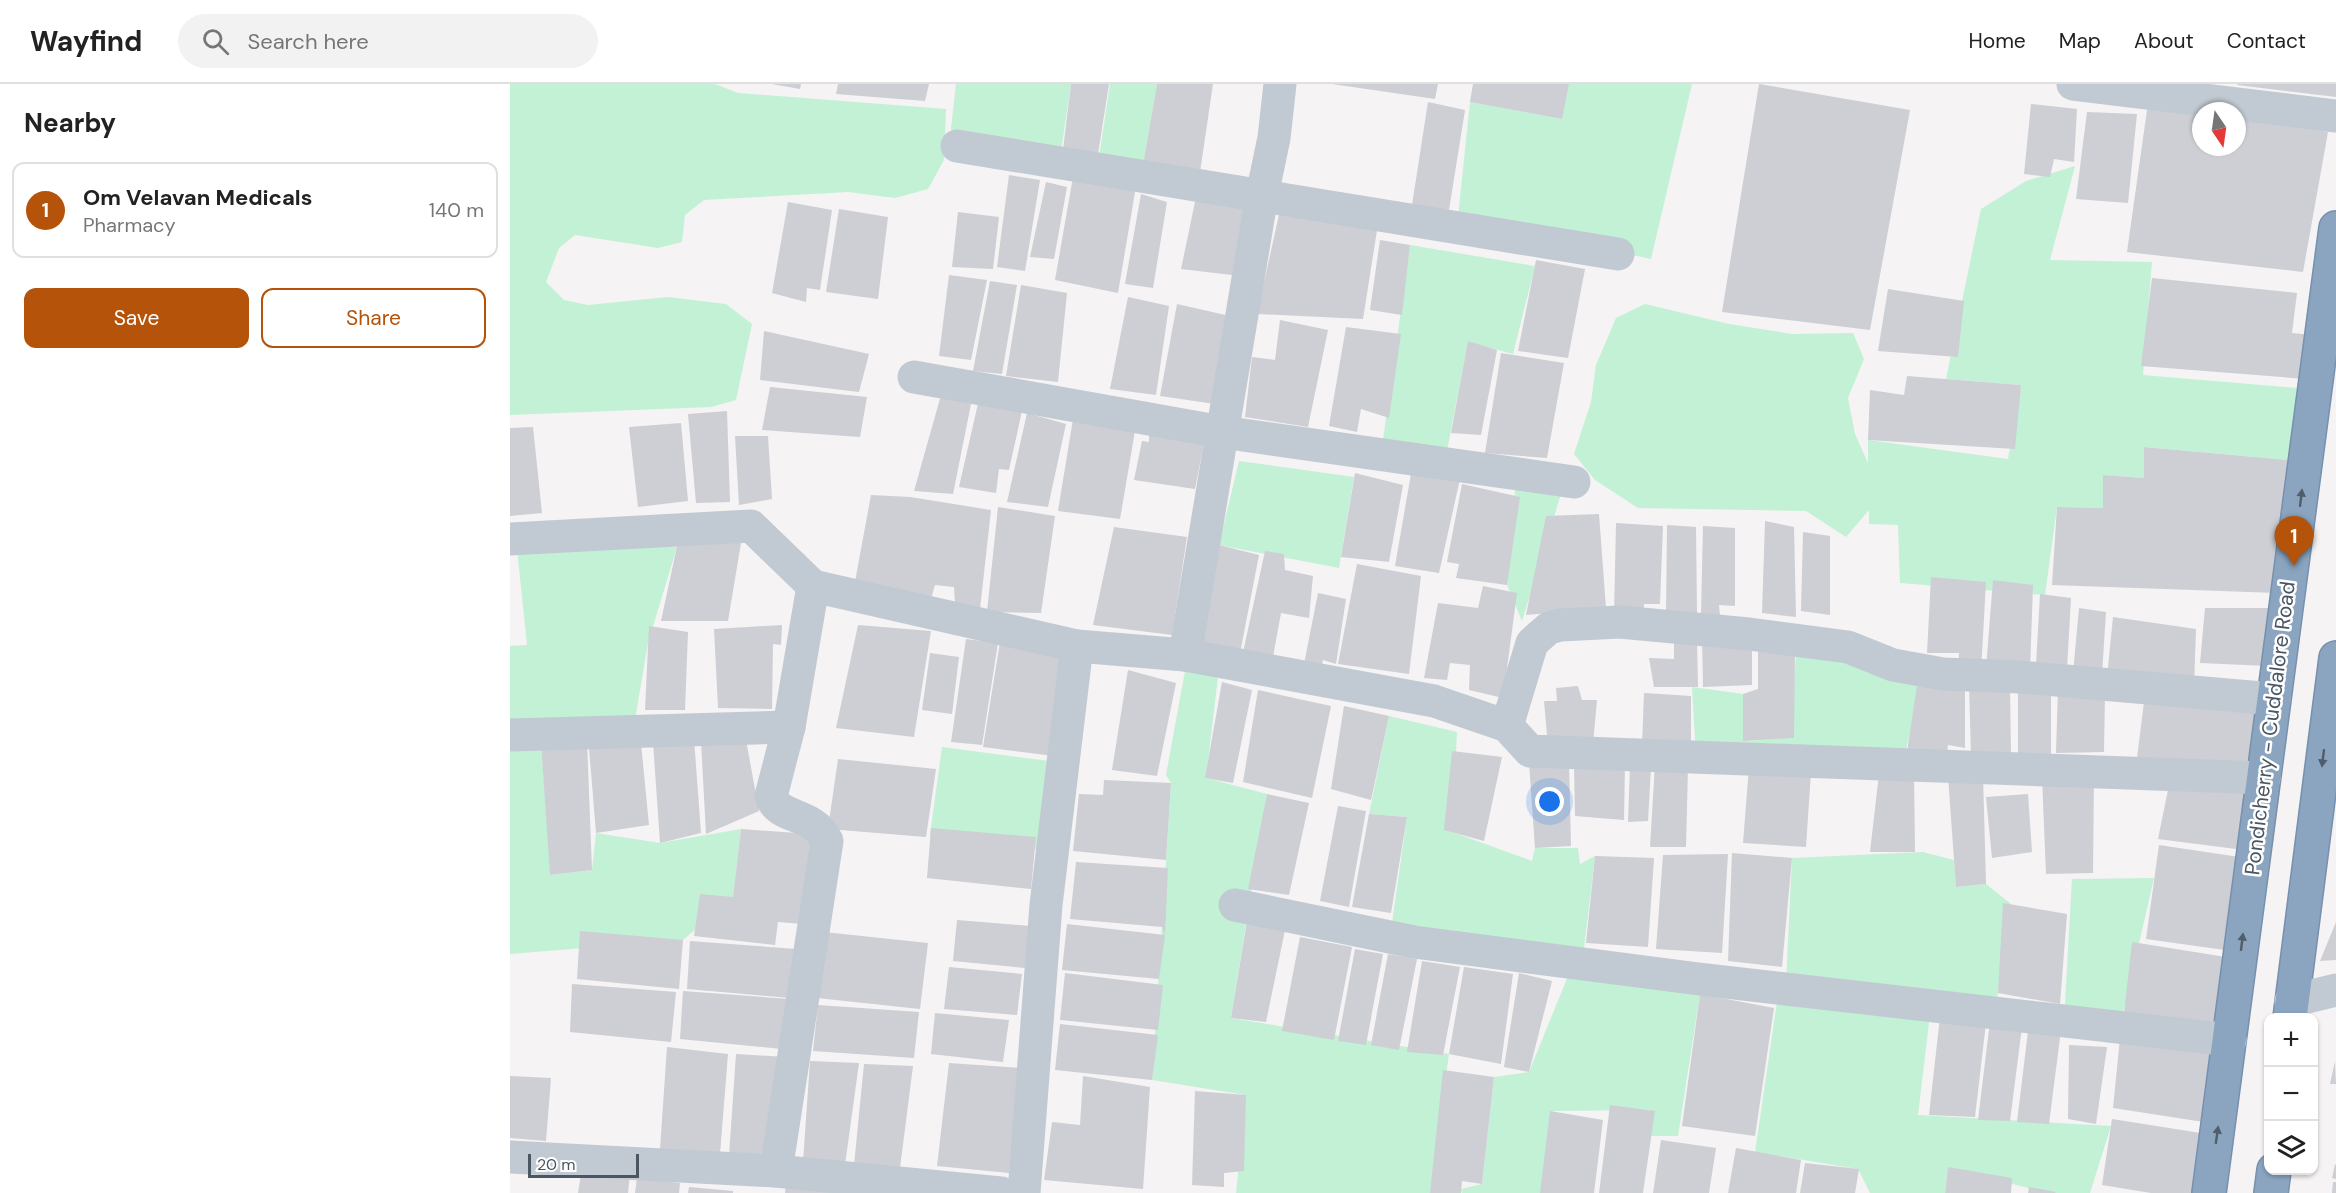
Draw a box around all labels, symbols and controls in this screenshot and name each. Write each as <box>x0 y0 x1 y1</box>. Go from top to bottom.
search box <box>178 14 598 68</box>
text: Wayfind <box>30 23 142 60</box>
icon: search <box>199 25 232 58</box>
text: Search here <box>247 27 369 56</box>
text: Home <box>1968 27 2026 55</box>
text: Map <box>2059 27 2101 55</box>
text: About <box>2134 27 2194 55</box>
text: Contact <box>2227 27 2306 55</box>
north arrow <box>2192 102 2246 156</box>
text: Nearby <box>24 106 116 140</box>
text: Om Velavan Medicals <box>83 183 312 212</box>
text: 1 <box>42 197 49 223</box>
text: 140 m <box>429 197 484 223</box>
text: Pharmacy <box>83 212 176 238</box>
button: Save <box>24 288 249 348</box>
button: Share <box>261 288 486 348</box>
one-way arrow <box>2296 489 2305 508</box>
pin: 1 <box>2274 516 2314 566</box>
street label: Pondicherry - Cuddalore Road <box>2238 579 2302 877</box>
one-way arrow <box>2318 748 2327 767</box>
your location <box>1535 787 1564 816</box>
one-way arrow <box>2238 932 2247 951</box>
map controls <box>2264 1013 2318 1175</box>
button: + <box>2264 1013 2318 1067</box>
button: − <box>2264 1067 2318 1121</box>
button: layers <box>2264 1121 2318 1175</box>
one-way arrow <box>2212 1125 2222 1144</box>
scale bar <box>528 1151 639 1178</box>
text: 20 m <box>537 1154 576 1175</box>

